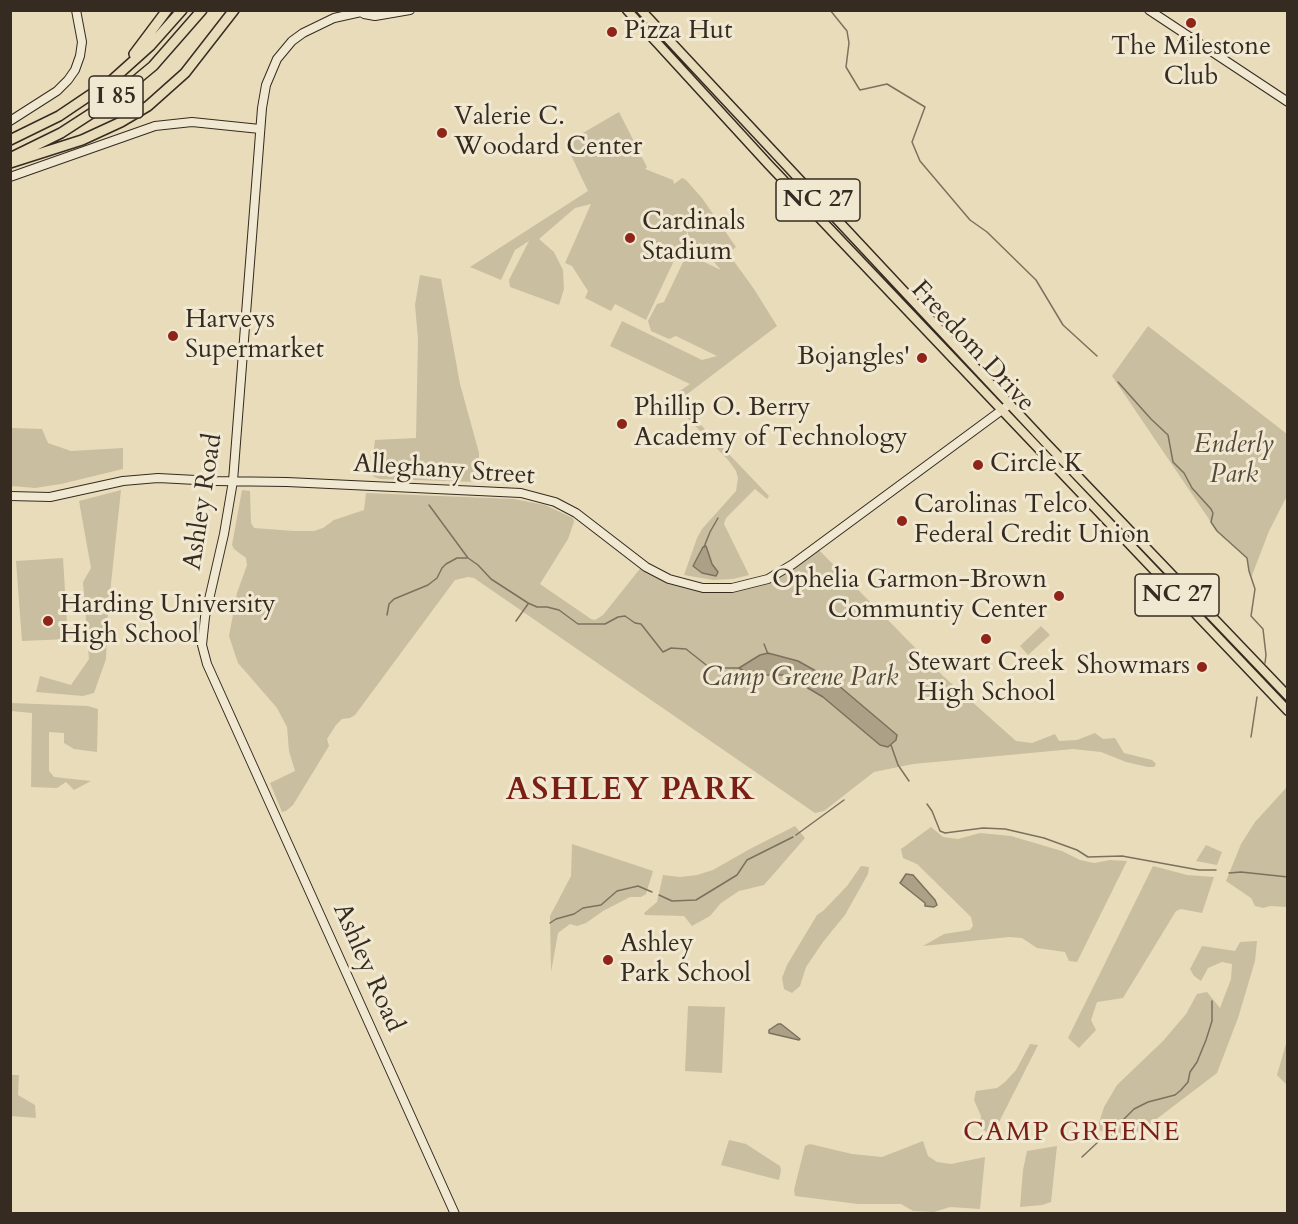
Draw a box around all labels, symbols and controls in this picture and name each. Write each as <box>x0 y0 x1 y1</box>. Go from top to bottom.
place label: Pizza Hut <box>624 16 732 48</box>
marker: The Milestone Club <box>1184 16 1198 30</box>
marker: Pizza Hut <box>605 25 619 39</box>
place label: The Milestone Club <box>1111 32 1271 94</box>
road number: I 85 <box>89 76 143 118</box>
place label: Valerie C. Woodard Center <box>454 102 642 164</box>
marker: Valerie C. Woodard Center <box>435 126 449 140</box>
road number: NC 27 <box>776 179 860 221</box>
place label: Cardinals Stadium <box>642 207 745 268</box>
marker: Cardinals Stadium <box>623 231 637 245</box>
street label: Freedom Drive <box>903 275 1041 419</box>
place label: Harveys Supermarket <box>185 305 324 366</box>
marker: Harveys Supermarket <box>166 329 180 343</box>
place label: Bojangles' <box>797 342 910 374</box>
marker: Bojangles' <box>915 351 929 365</box>
place label: Phillip O. Berry Academy of Technology <box>634 393 908 454</box>
marker: Phillip O. Berry Academy of Technology <box>615 417 629 431</box>
park label: Enderly Park <box>1194 430 1274 491</box>
street label: Ashley Road <box>178 432 230 572</box>
street label: Alleghany Street <box>352 449 536 493</box>
place label: Circle K <box>990 449 1083 481</box>
marker: Circle K <box>971 458 985 472</box>
place label: Carolinas Telco Federal Credit Union <box>914 490 1150 552</box>
marker: Carolinas Telco Federal Credit Union <box>895 514 909 528</box>
place label: Ophelia Garmon-Brown Communtiy Center <box>772 565 1047 626</box>
road number: NC 27 <box>1135 574 1219 616</box>
marker: Ophelia Garmon-Brown Communtiy Center <box>1052 589 1066 603</box>
place label: Harding University High School <box>60 590 276 652</box>
marker: Harding University High School <box>41 614 55 628</box>
marker: Stewart Creek High School <box>979 632 993 646</box>
place label: Stewart Creek High School <box>908 648 1064 710</box>
place label: Showmars <box>1076 651 1190 683</box>
marker: Showmars <box>1195 660 1209 674</box>
park label: Camp Greene Park <box>702 663 898 695</box>
district label: ASHLEY PARK <box>506 773 756 811</box>
street label: Ashley Road <box>325 899 409 1037</box>
place label: Ashley Park School <box>620 929 751 990</box>
marker: Ashley Park School <box>601 953 615 967</box>
district label: CAMP GREENE <box>963 1118 1181 1150</box>

